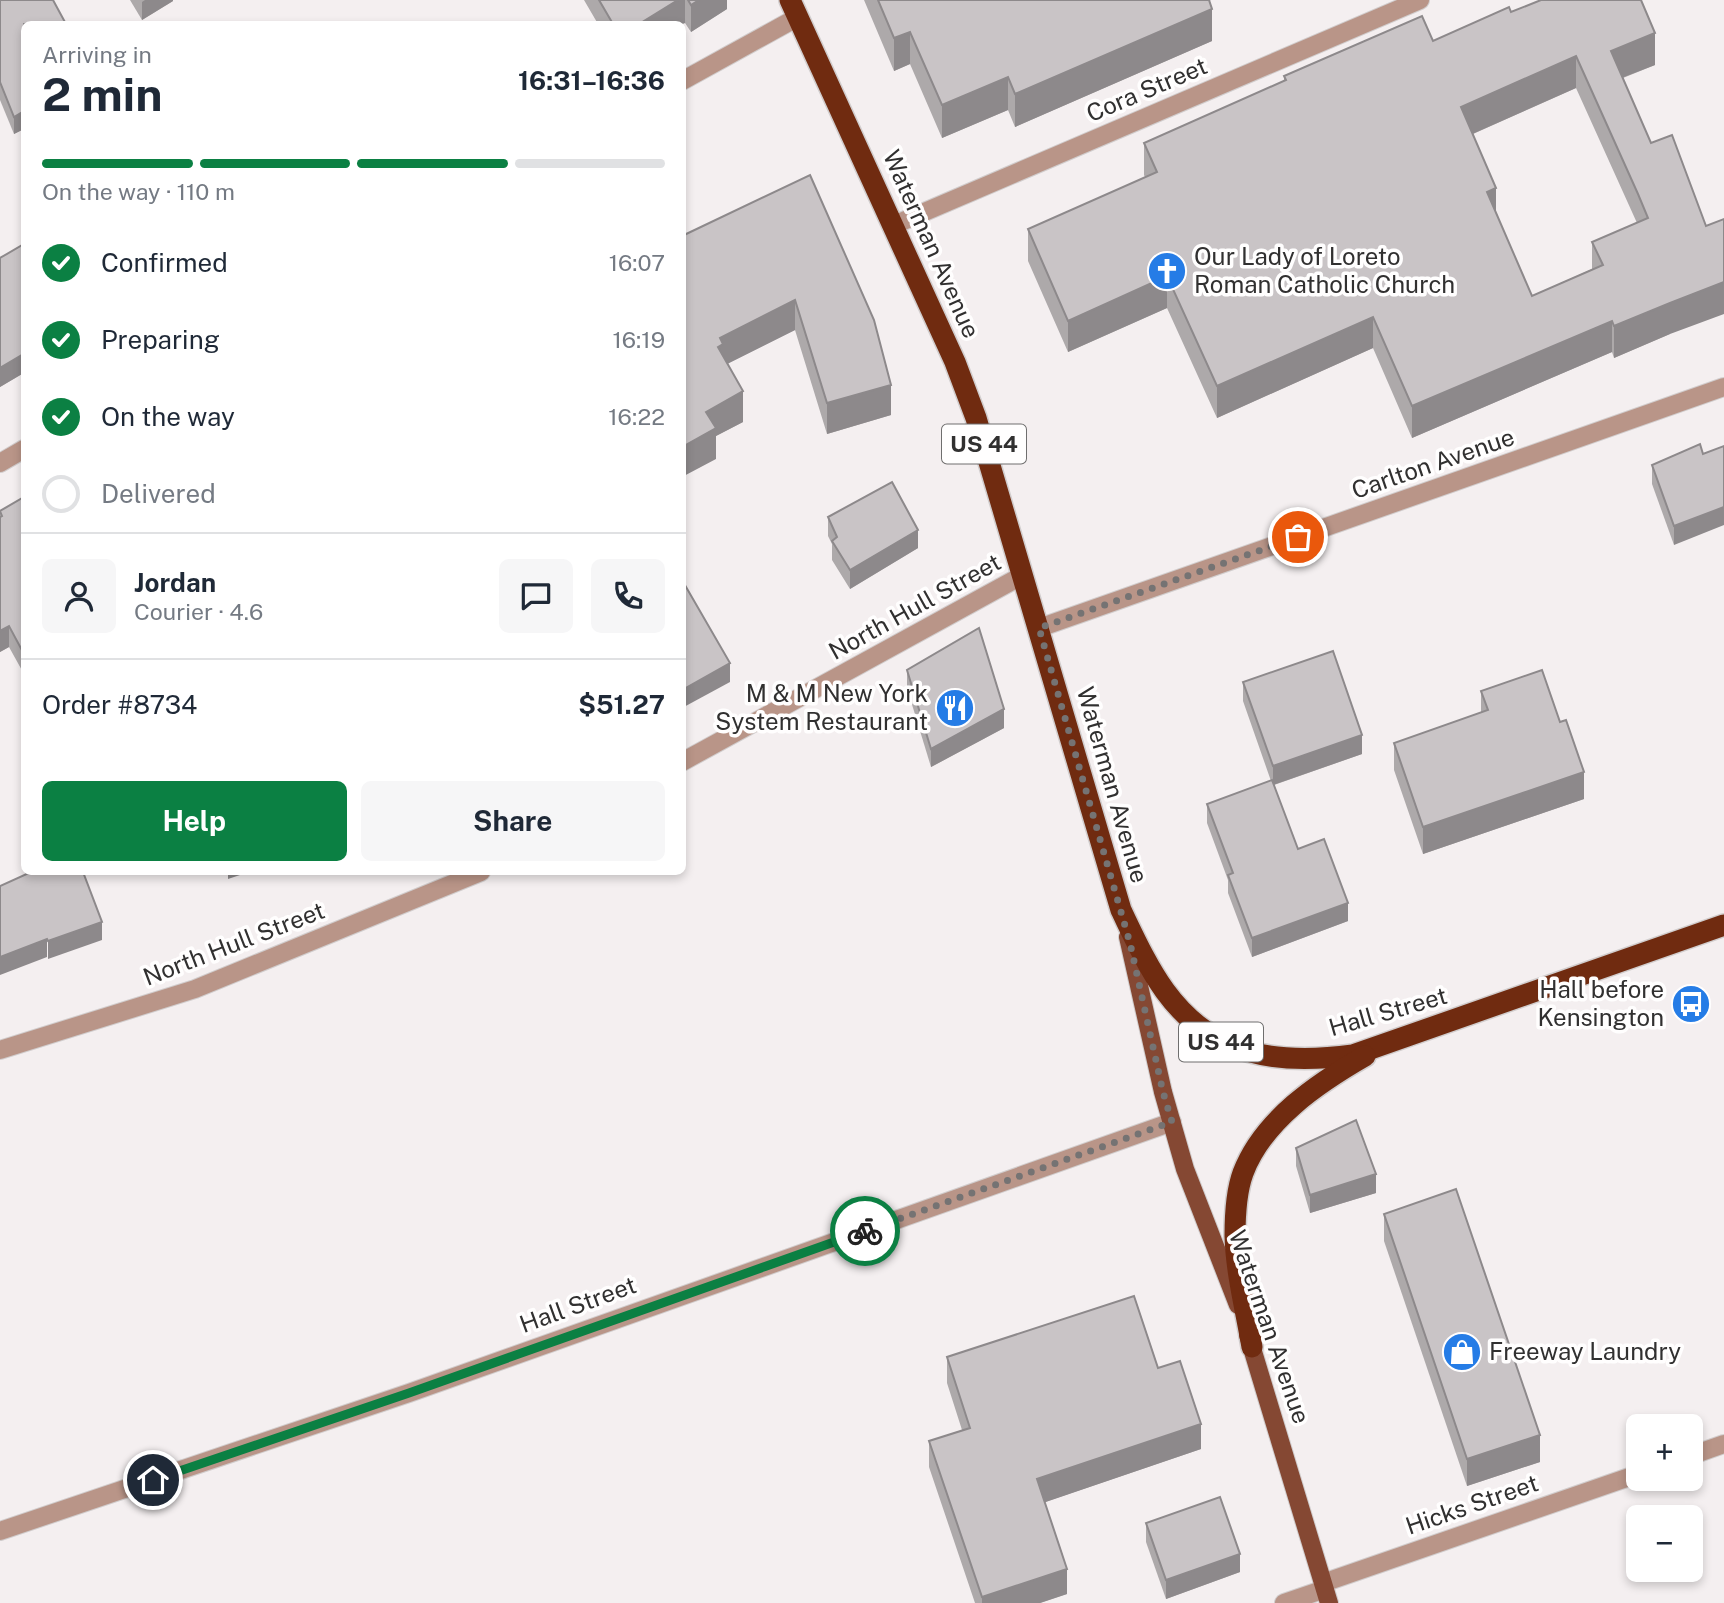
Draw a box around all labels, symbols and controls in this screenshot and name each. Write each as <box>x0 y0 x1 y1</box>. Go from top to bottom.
text: Arriving in <box>42 41 152 68</box>
street label: Cora Street <box>1082 51 1211 127</box>
text: 16:31–16:36 <box>518 65 665 96</box>
text: 2 min <box>42 67 162 121</box>
street label: Waterman Avenue <box>878 145 986 342</box>
text: On the way · 110 m <box>42 178 235 205</box>
place label: Our Lady of Loreto Roman Catholic Church <box>1194 242 1455 298</box>
icon: check <box>42 244 80 282</box>
text: Confirmed <box>101 247 228 278</box>
text: 16:07 <box>609 249 665 276</box>
church icon: Our Lady of Loreto Roman Catholic Church <box>1146 250 1188 292</box>
icon: check <box>42 321 80 359</box>
text: Preparing <box>101 324 220 355</box>
text: 16:19 <box>612 326 665 353</box>
icon: check <box>42 398 80 436</box>
text: On the way <box>101 401 235 432</box>
text: 16:22 <box>608 403 665 430</box>
street label: Carlton Avenue <box>1348 422 1518 504</box>
road number: US 44 <box>942 424 1026 464</box>
text: Delivered <box>101 478 216 509</box>
pin <box>1268 507 1328 567</box>
icon: bag <box>1279 518 1317 556</box>
street label: North Hull Street <box>824 547 1005 665</box>
button: person <box>42 559 116 633</box>
button: chat <box>499 559 573 633</box>
button: phone <box>591 559 665 633</box>
text: Jordan <box>134 567 216 598</box>
text: Courier · 4.6 <box>134 598 263 625</box>
place label: M & M New York System Restaurant <box>715 679 928 735</box>
street label: Waterman Avenue <box>1072 683 1154 886</box>
restaurant icon: M & M New York System Restaurant <box>934 687 976 729</box>
text: Order #8734 <box>42 689 197 720</box>
text: $51.27 <box>578 689 665 720</box>
button: Help <box>42 781 347 861</box>
button: Share <box>361 781 665 861</box>
street label: North Hull Street <box>139 896 328 991</box>
place label: Hall before Kensington <box>1537 975 1664 1031</box>
street label: Hall Street <box>1325 981 1450 1041</box>
bus stop icon: Hall before Kensington <box>1670 983 1712 1025</box>
road number: US 44 <box>1179 1023 1263 1062</box>
courier <box>830 1196 900 1266</box>
icon: bike <box>846 1212 884 1250</box>
street label: Waterman Avenue <box>1224 1226 1316 1427</box>
street label: Hall Street <box>516 1270 640 1338</box>
shop icon: Freeway Laundry <box>1441 1331 1483 1373</box>
place label: Freeway Laundry <box>1489 1337 1681 1365</box>
map controls <box>1626 1414 1703 1582</box>
button: + <box>1626 1414 1703 1491</box>
pin <box>123 1450 183 1510</box>
icon: home <box>134 1461 172 1499</box>
street label: Hicks Street <box>1402 1468 1542 1540</box>
button: − <box>1626 1505 1703 1582</box>

